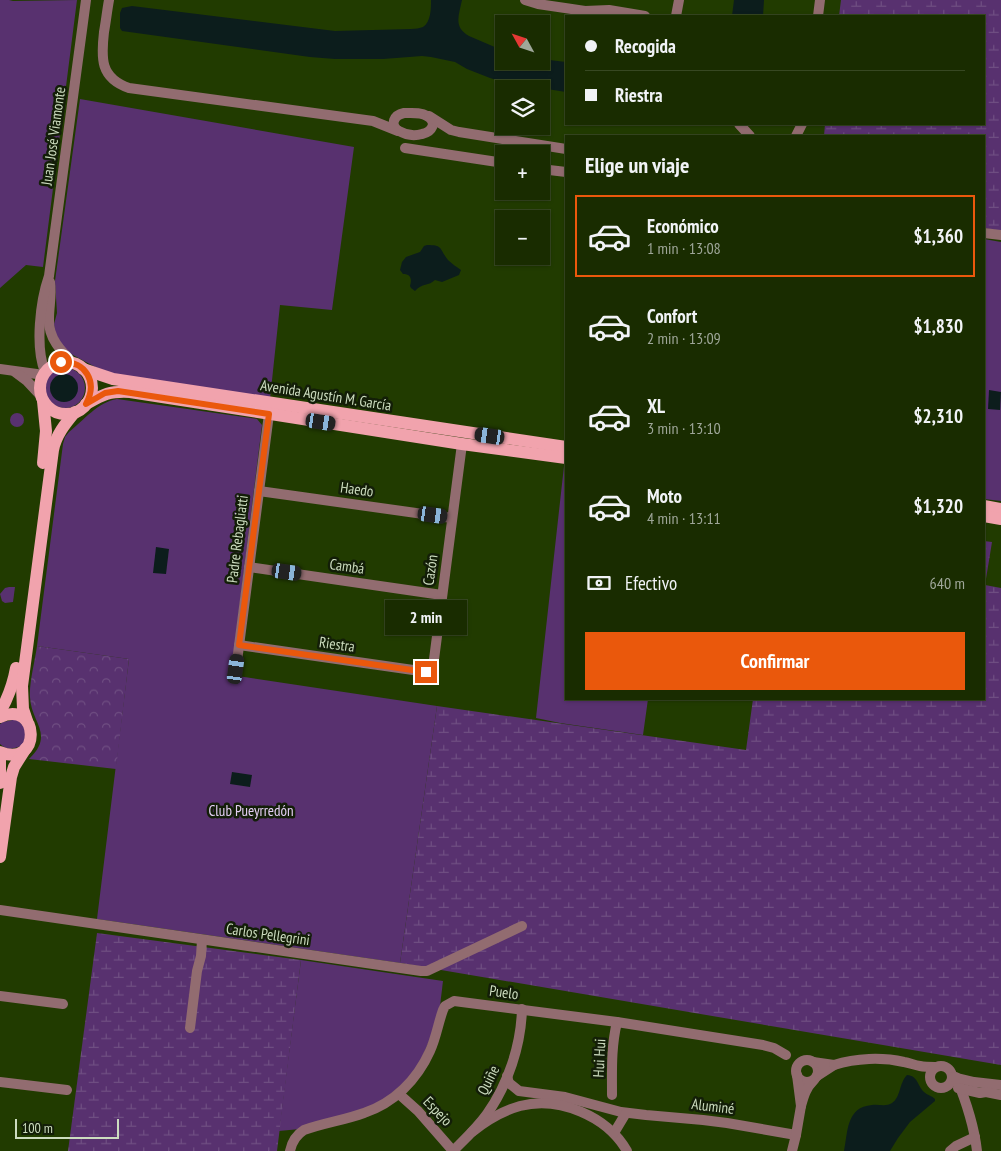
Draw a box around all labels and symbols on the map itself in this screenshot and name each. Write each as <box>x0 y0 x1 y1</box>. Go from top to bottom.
north arrow <box>495 15 550 70</box>
street label: Juan José Viamonte <box>37 86 69 187</box>
route start <box>50 351 72 373</box>
street label: Avenida Agustín M. García <box>259 375 393 415</box>
car <box>305 412 336 432</box>
car <box>474 426 505 446</box>
street label: Haedo <box>339 477 375 501</box>
street label: Padre Rebagliatti <box>222 494 252 584</box>
car <box>417 505 448 525</box>
street label: Cazón <box>418 553 442 587</box>
street label: Cambá <box>328 554 366 578</box>
car <box>271 562 302 582</box>
callout: 2 min <box>385 600 467 634</box>
street label: Riestra <box>318 632 356 656</box>
car <box>226 653 245 685</box>
route end <box>415 661 437 683</box>
park label: Club Pueyrredón <box>209 801 294 820</box>
street label: Carlos Pellegrini <box>225 919 311 949</box>
street label: Puelo <box>488 981 520 1003</box>
street label: Hui Hui <box>588 1038 610 1078</box>
street label: Quiñe <box>473 1062 503 1098</box>
street label: Espejo <box>419 1092 457 1130</box>
street label: Aluminé <box>691 1094 735 1118</box>
scale bar <box>15 1116 119 1139</box>

